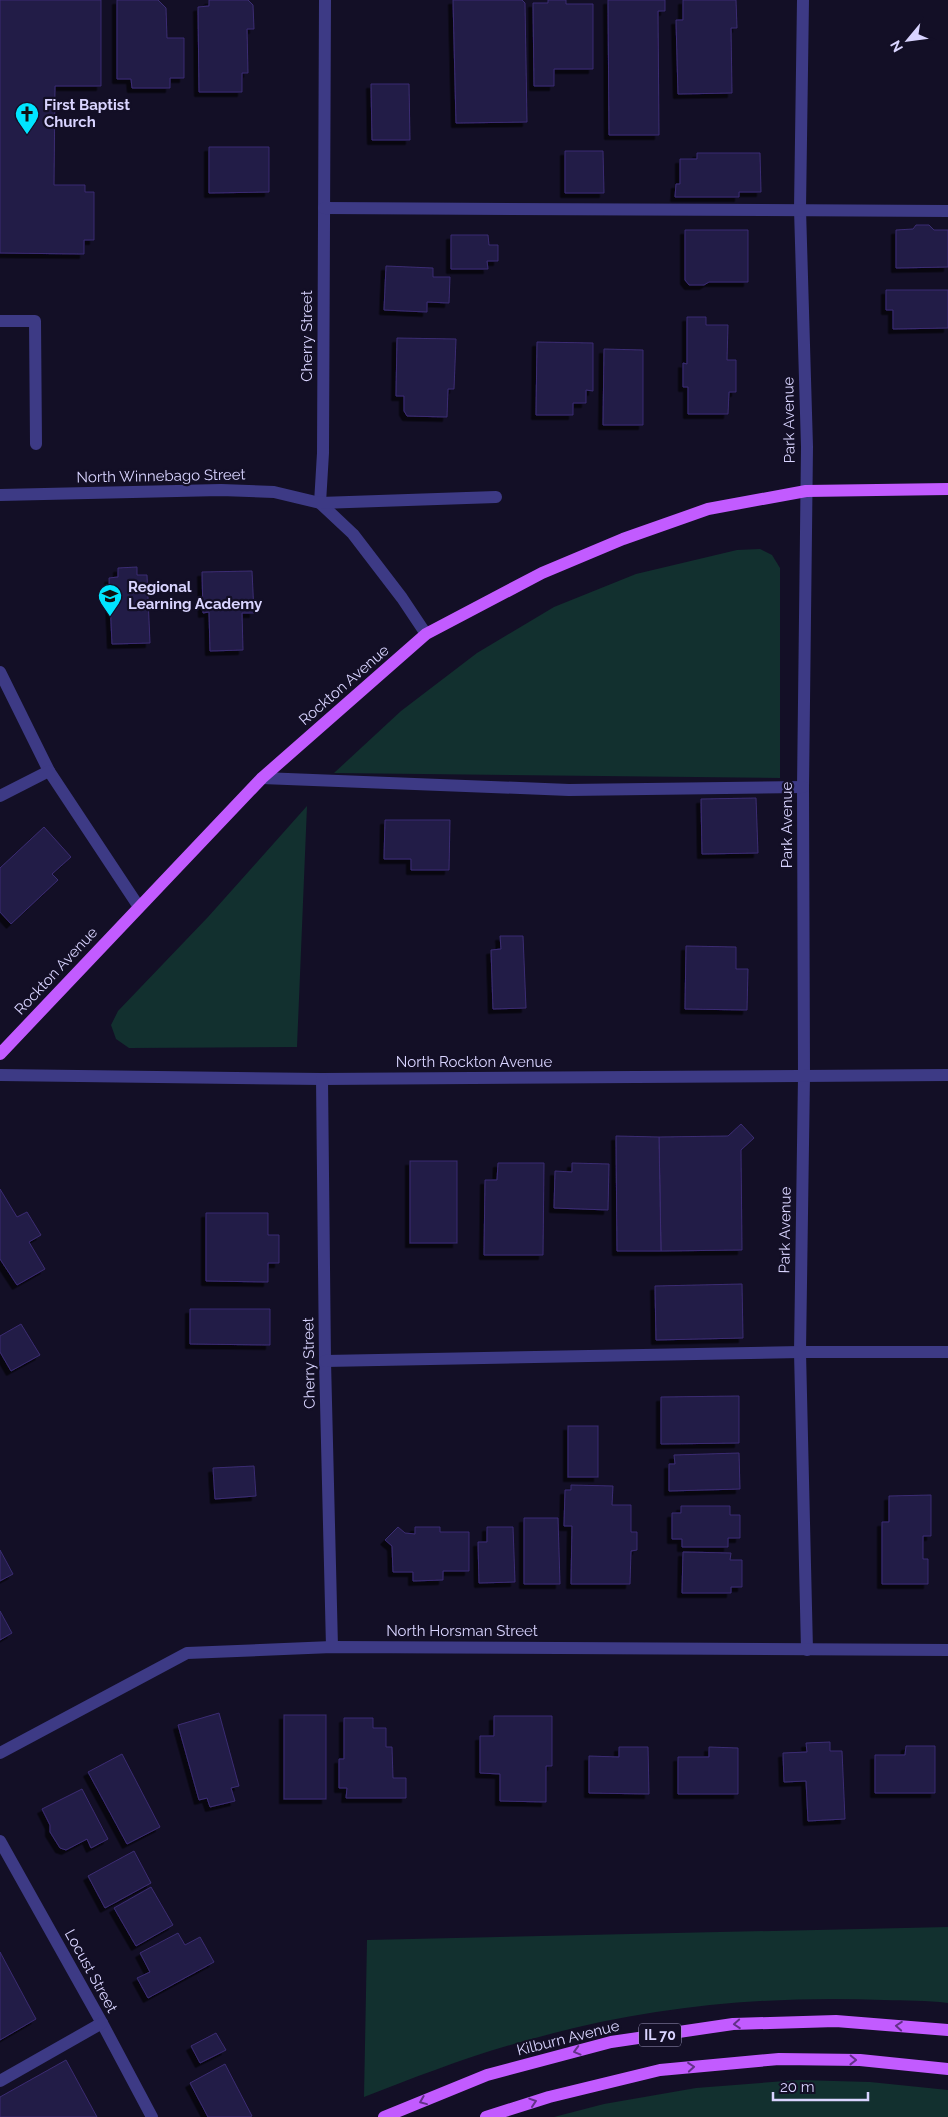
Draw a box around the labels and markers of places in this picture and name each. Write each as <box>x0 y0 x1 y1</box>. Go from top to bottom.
place label: First Baptist Church <box>44 96 130 131</box>
church icon: First Baptist Church <box>14 101 40 135</box>
place label: Regional Learning Academy <box>128 578 263 613</box>
school or university icon: Regional Learning Academy <box>97 583 123 617</box>

